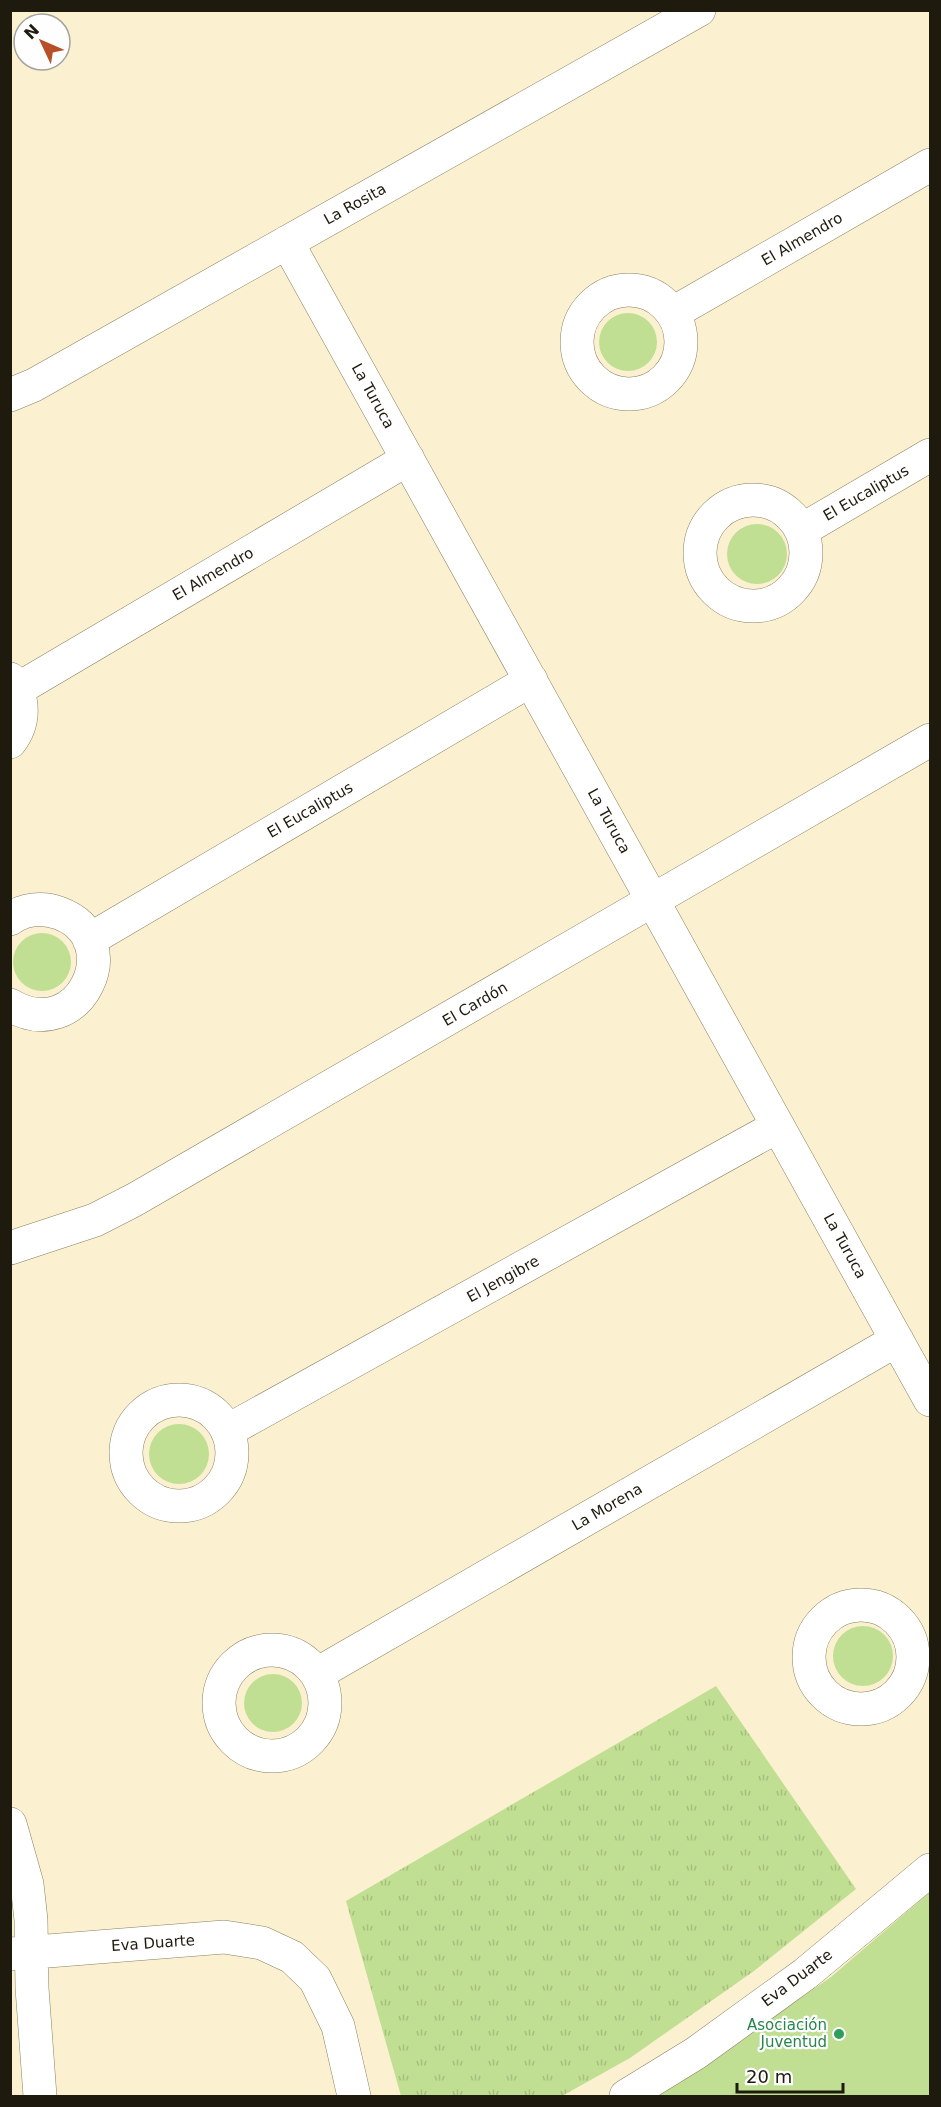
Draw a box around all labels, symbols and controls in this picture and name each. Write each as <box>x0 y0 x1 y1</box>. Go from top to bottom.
north arrow <box>12 12 72 72</box>
text: N <box>20 21 43 43</box>
street label: La Rosita <box>321 180 389 228</box>
street label: El Almendro <box>758 209 846 269</box>
street label: La Turuca <box>348 360 398 432</box>
street label: El Eucaliptus <box>820 461 912 525</box>
street label: El Almendro <box>169 544 257 604</box>
street label: El Eucaliptus <box>264 778 356 842</box>
street label: La Turuca <box>584 785 634 857</box>
street label: El Cardón <box>439 978 511 1030</box>
street label: La Turuca <box>820 1210 870 1282</box>
street label: El Jengibre <box>464 1252 542 1306</box>
street label: La Morena <box>569 1480 645 1534</box>
street label: Eva Duarte <box>111 1931 195 1955</box>
street label: Eva Duarte <box>758 1946 836 2010</box>
place label: Asociación Juventud <box>747 2016 827 2051</box>
marker: Asociación Juventud <box>832 2027 846 2041</box>
scale bar <box>737 2056 844 2094</box>
text: 20 m <box>746 2066 792 2087</box>

